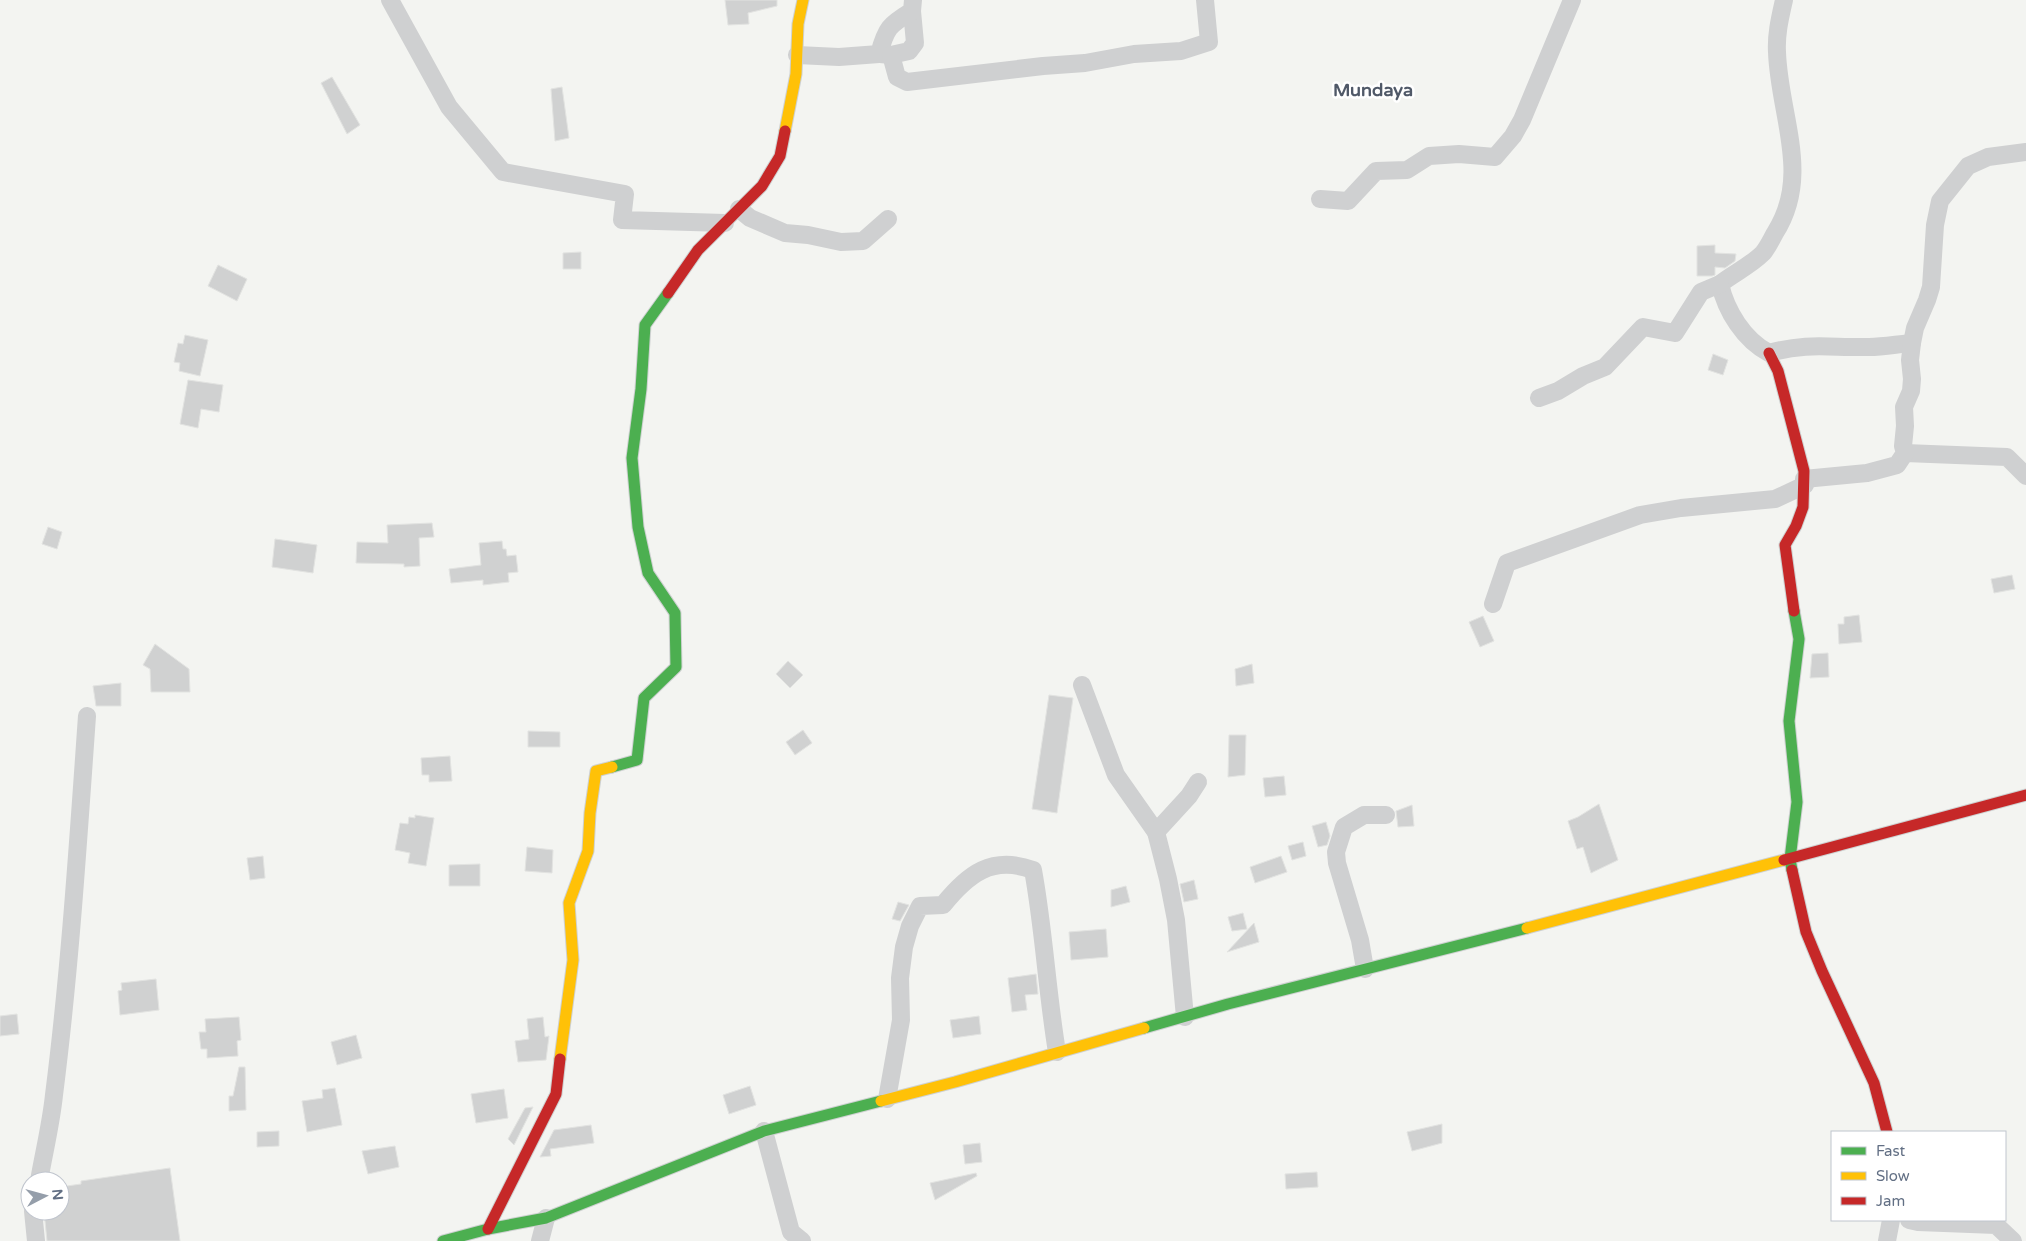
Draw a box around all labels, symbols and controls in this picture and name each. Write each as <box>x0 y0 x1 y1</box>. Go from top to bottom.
district label: Mundaya <box>1333 79 1413 101</box>
legend <box>1831 1131 2006 1221</box>
text: Fast <box>1876 1142 1906 1160</box>
text: Slow <box>1876 1167 1910 1185</box>
north arrow <box>20 1171 70 1221</box>
text: N <box>48 1188 66 1201</box>
text: Jam <box>1876 1192 1905 1210</box>

